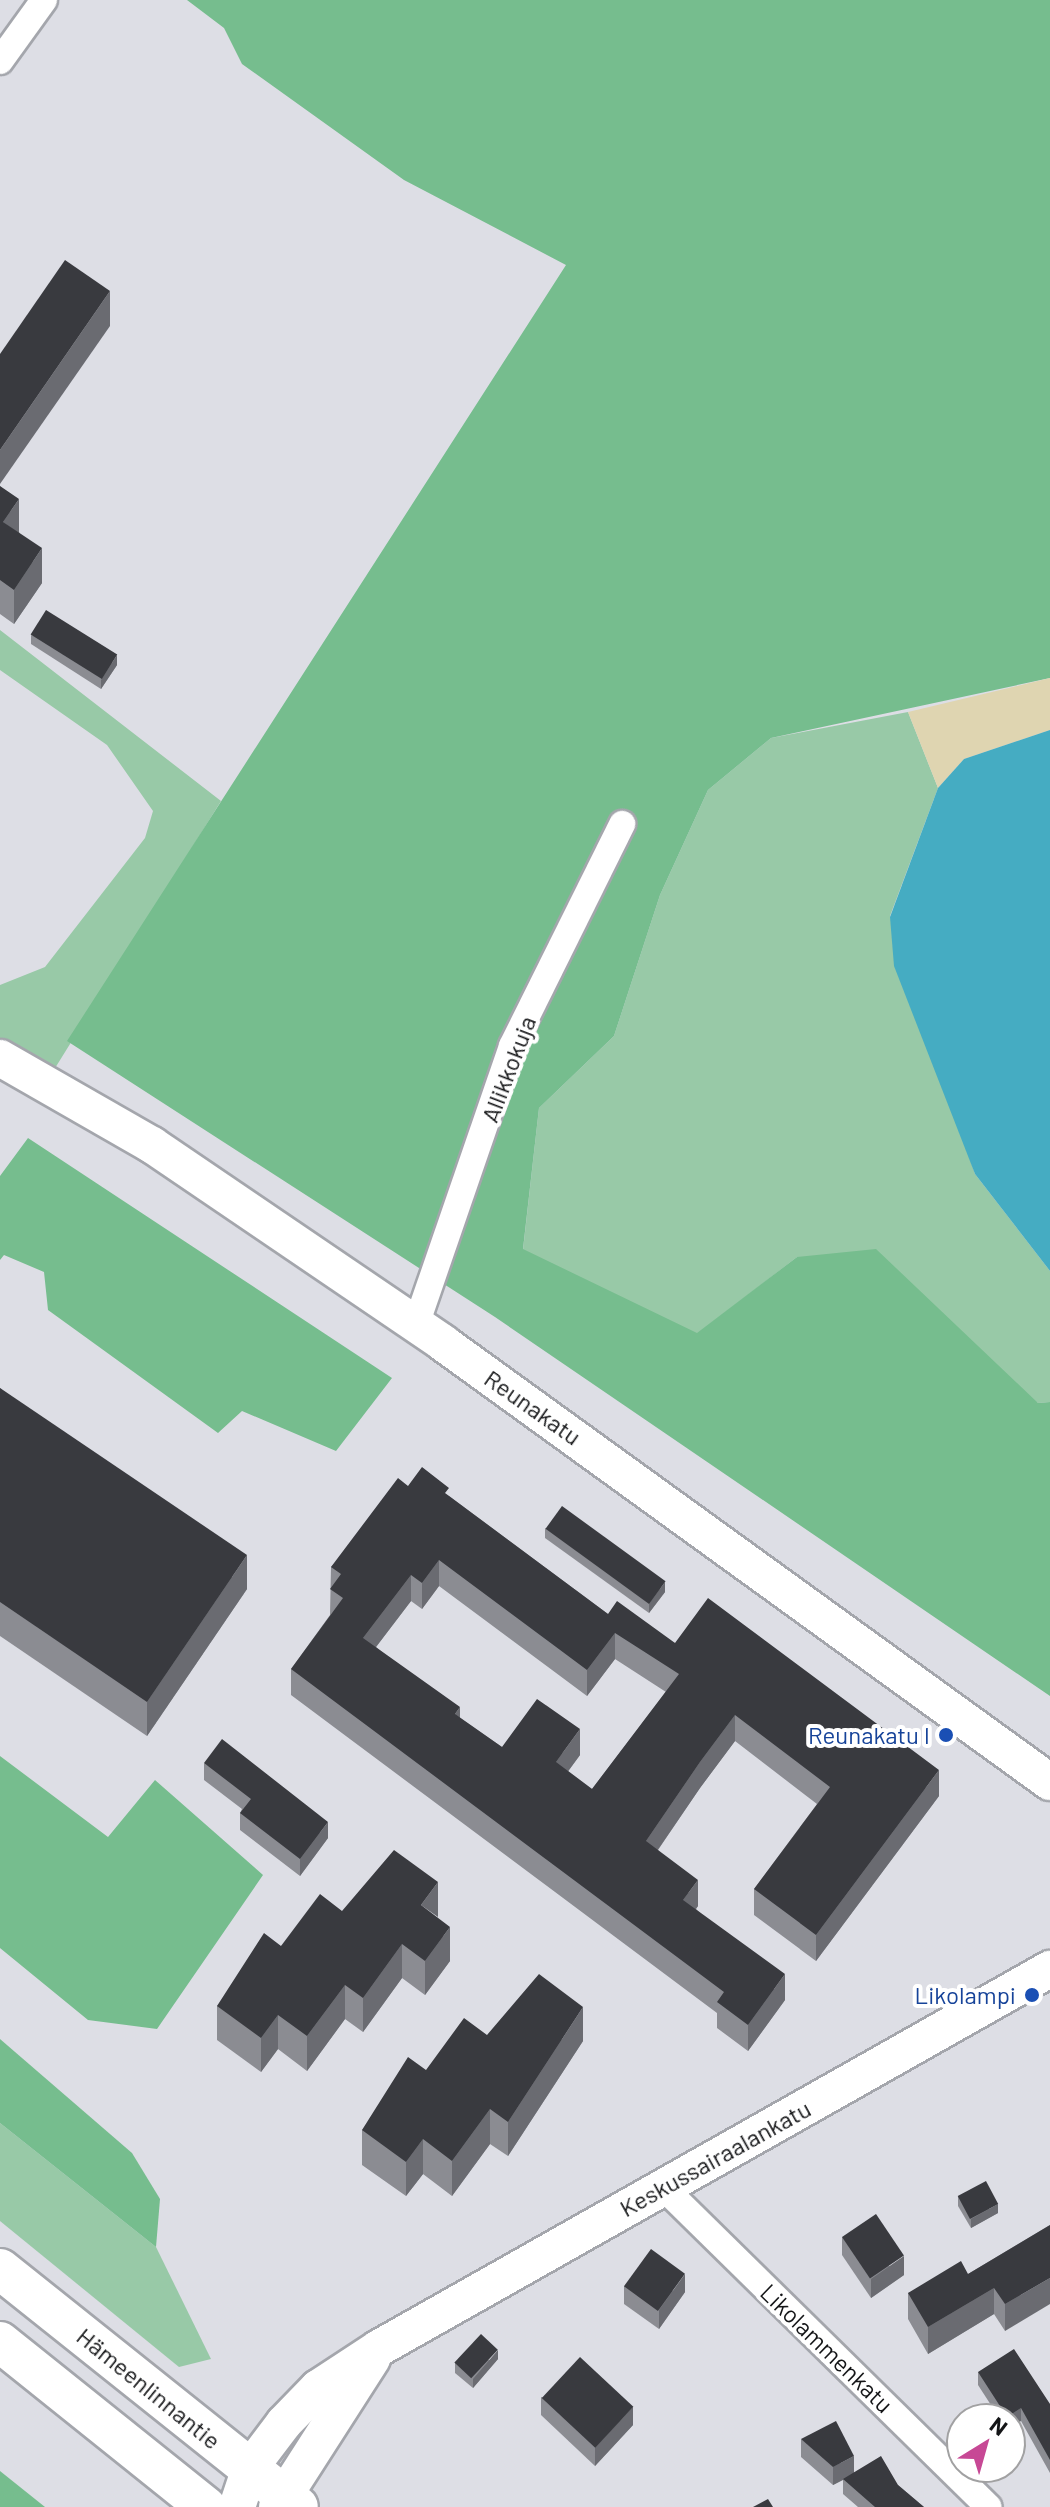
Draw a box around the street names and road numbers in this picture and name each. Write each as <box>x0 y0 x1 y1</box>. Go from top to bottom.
street label: Allikkokuja <box>475 1012 541 1126</box>
street label: Reunakatu <box>479 1363 587 1451</box>
street label: Keskussairaalankatu <box>614 2094 816 2222</box>
street label: Likolammenkatu <box>755 2278 899 2418</box>
street label: Hämeenlinnantie <box>71 2321 227 2455</box>

